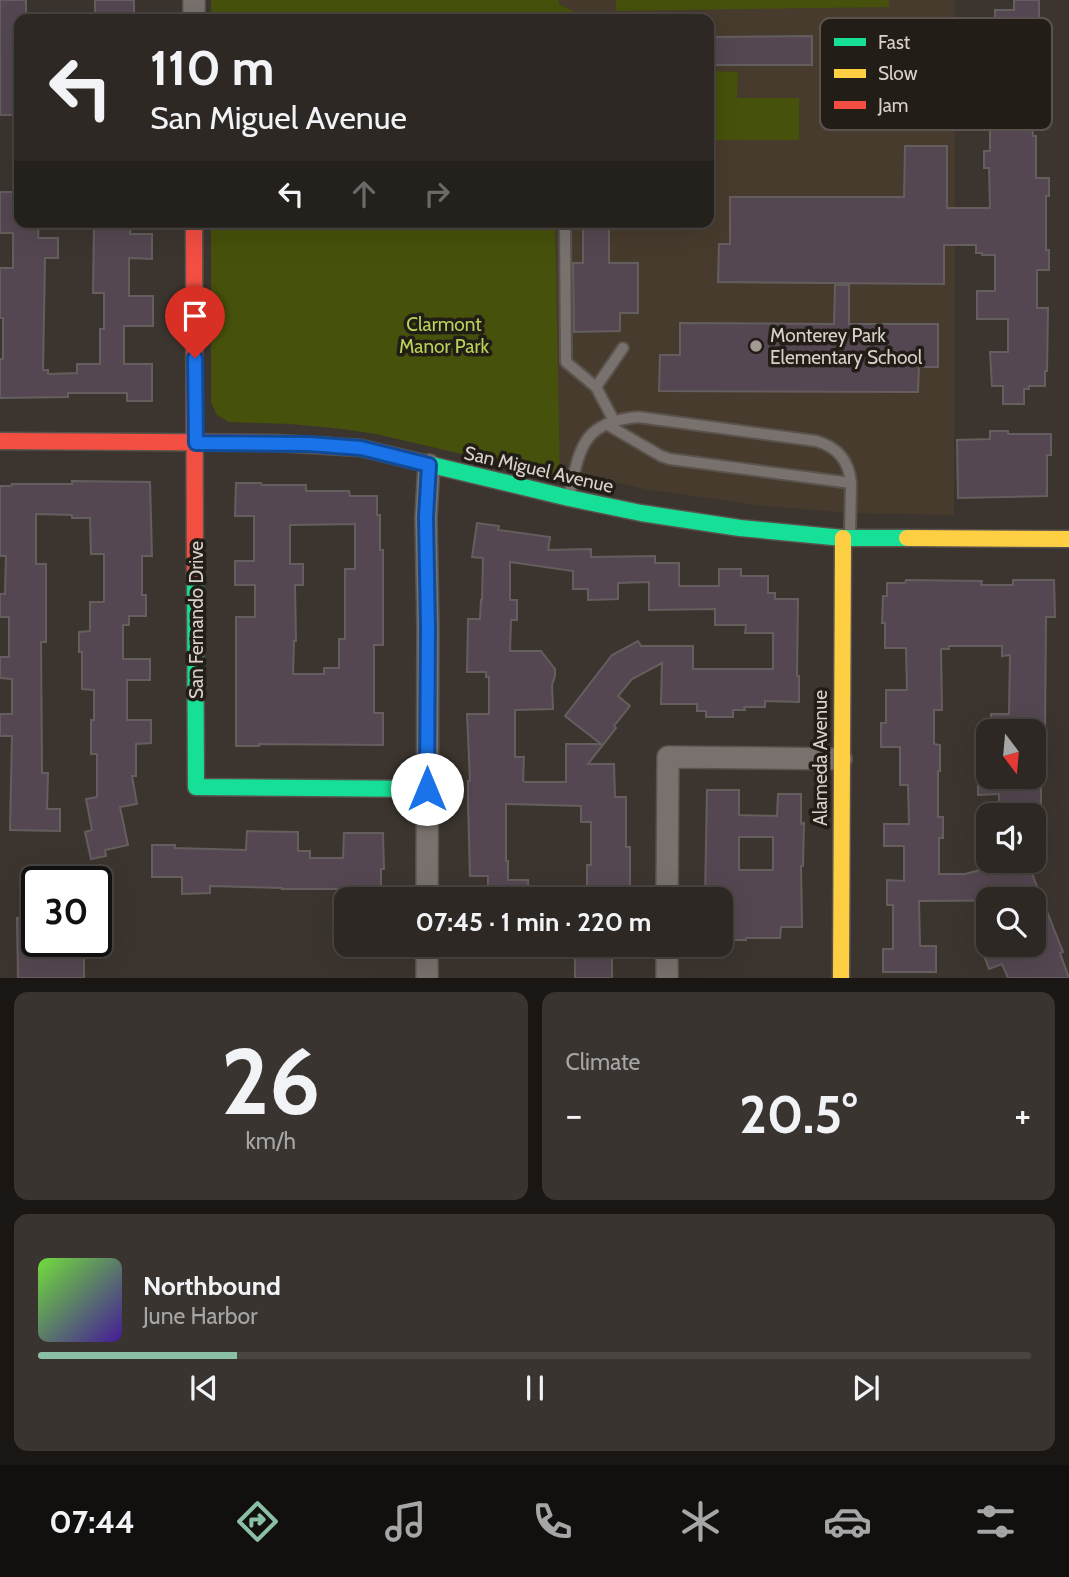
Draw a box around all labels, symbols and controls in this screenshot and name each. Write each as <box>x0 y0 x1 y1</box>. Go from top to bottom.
legend <box>820 18 1052 130</box>
text: Fast <box>878 31 911 54</box>
text: 110 m <box>150 38 274 97</box>
icon: left <box>35 42 126 133</box>
text: Slow <box>878 62 918 85</box>
text: Jam <box>877 94 908 117</box>
text: San Miguel Avenue <box>150 98 407 137</box>
icon: left <box>272 175 310 213</box>
icon: ahead <box>345 175 383 213</box>
icon: right <box>418 175 456 213</box>
pin <box>165 286 225 358</box>
icon: arrive <box>176 297 214 335</box>
park label: Clarmont Manor Park <box>399 313 489 358</box>
place label: Monterey Park Elementary School <box>770 324 923 369</box>
marker: Monterey Park Elementary School <box>748 338 764 354</box>
street label: San Miguel Avenue <box>462 441 616 498</box>
street label: San Fernando Drive <box>185 541 208 699</box>
street label: Alameda Avenue <box>809 690 832 826</box>
north arrow <box>976 719 1046 789</box>
map controls <box>976 719 1046 957</box>
position arrow <box>390 752 464 826</box>
button: sound <box>976 803 1046 873</box>
speed limit sign: 30 <box>21 866 112 957</box>
button: search <box>976 887 1046 957</box>
text: 07:45 · 1 min · 220 m <box>416 906 651 938</box>
text: 26 <box>221 1026 320 1137</box>
text: Climate <box>566 1048 640 1076</box>
text: 20.5° <box>739 1083 857 1146</box>
text: − <box>566 1091 582 1138</box>
text: + <box>1014 1091 1031 1138</box>
text: km/h <box>246 1127 296 1155</box>
text: Northbound <box>143 1270 281 1302</box>
text: June Harbor <box>143 1302 257 1330</box>
icon: previous <box>185 1369 223 1407</box>
icon: pause <box>516 1369 554 1407</box>
icon: next <box>847 1369 885 1407</box>
icon: directions <box>233 1497 282 1546</box>
icon: music <box>381 1497 430 1546</box>
icon: phone <box>528 1497 577 1546</box>
icon: climate <box>676 1497 725 1546</box>
icon: car <box>823 1497 872 1546</box>
icon: filters <box>971 1497 1020 1546</box>
text: 07:44 <box>49 1502 135 1541</box>

